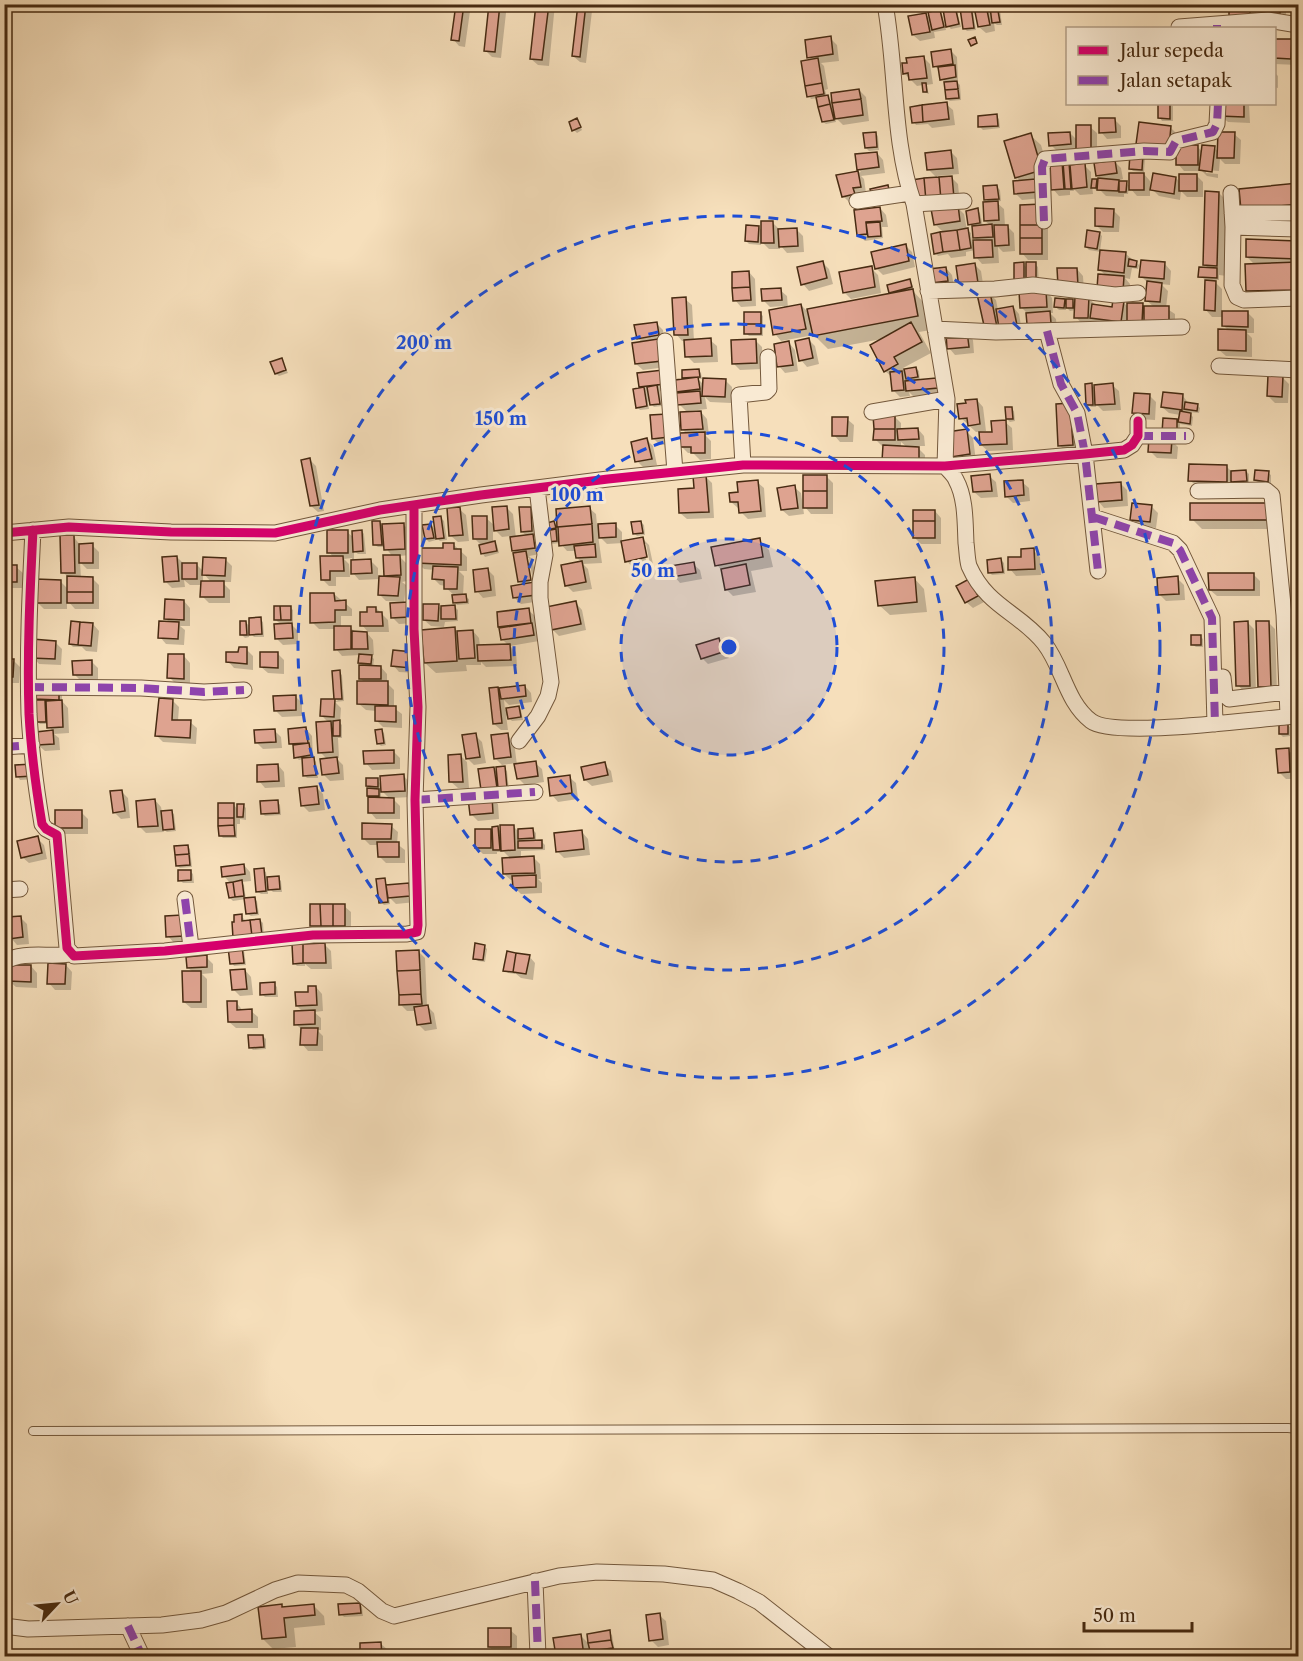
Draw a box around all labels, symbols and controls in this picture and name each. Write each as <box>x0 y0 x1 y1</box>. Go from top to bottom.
legend <box>1066 27 1276 105</box>
text: Jalur sepeda <box>1117 40 1224 62</box>
text: Jalan setapak <box>1117 70 1233 92</box>
text: 200 m <box>396 332 452 354</box>
text: 150 m <box>475 408 527 430</box>
text: 100 m <box>550 484 604 506</box>
text: 50 m <box>631 560 675 582</box>
centre of rings <box>719 637 739 657</box>
north arrow <box>27 1574 87 1634</box>
text: U <box>59 1587 82 1608</box>
scale bar <box>1084 1595 1192 1633</box>
text: 50 m <box>1093 1605 1136 1627</box>

